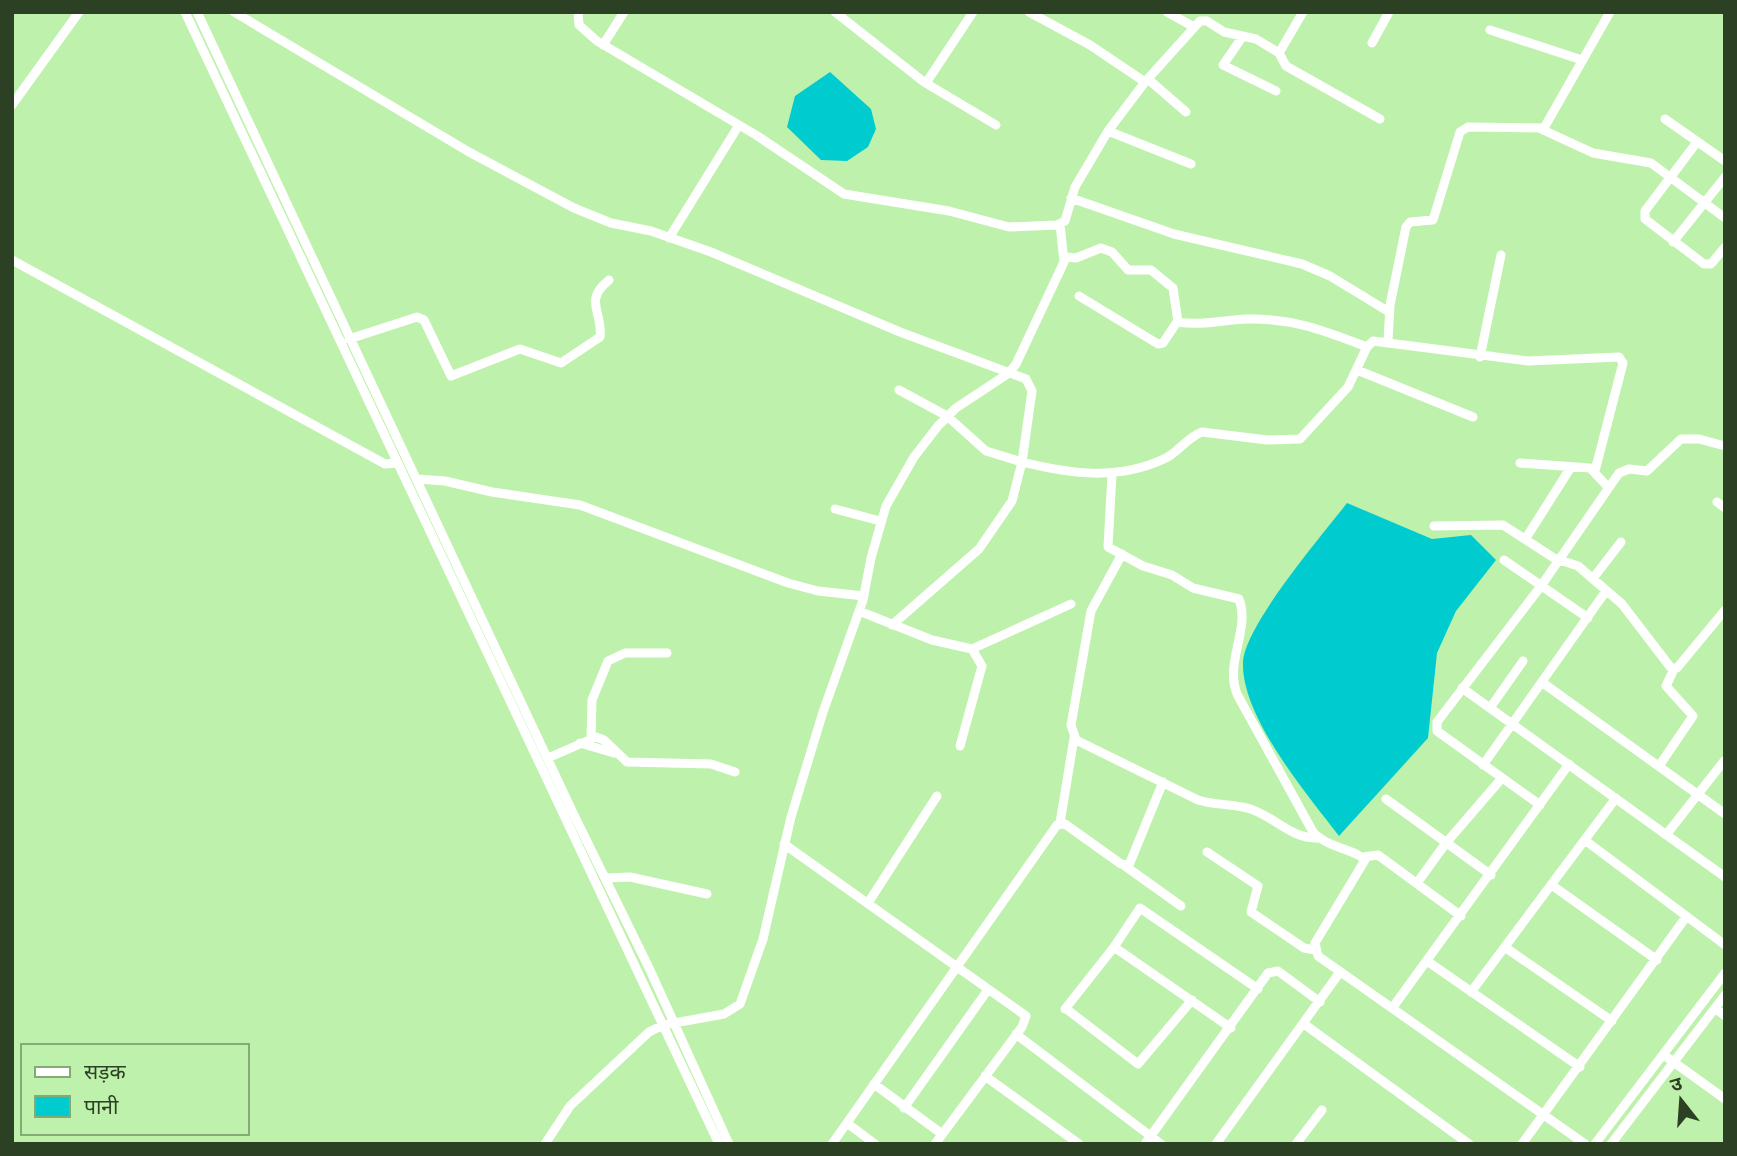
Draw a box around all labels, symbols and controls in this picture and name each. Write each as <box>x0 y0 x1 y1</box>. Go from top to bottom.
legend <box>21 1044 248 1135</box>
text: सड़क <box>84 1057 126 1085</box>
north arrow <box>1646 1065 1716 1135</box>
text: उ <box>1667 1069 1686 1098</box>
text: पानी <box>84 1092 119 1120</box>

